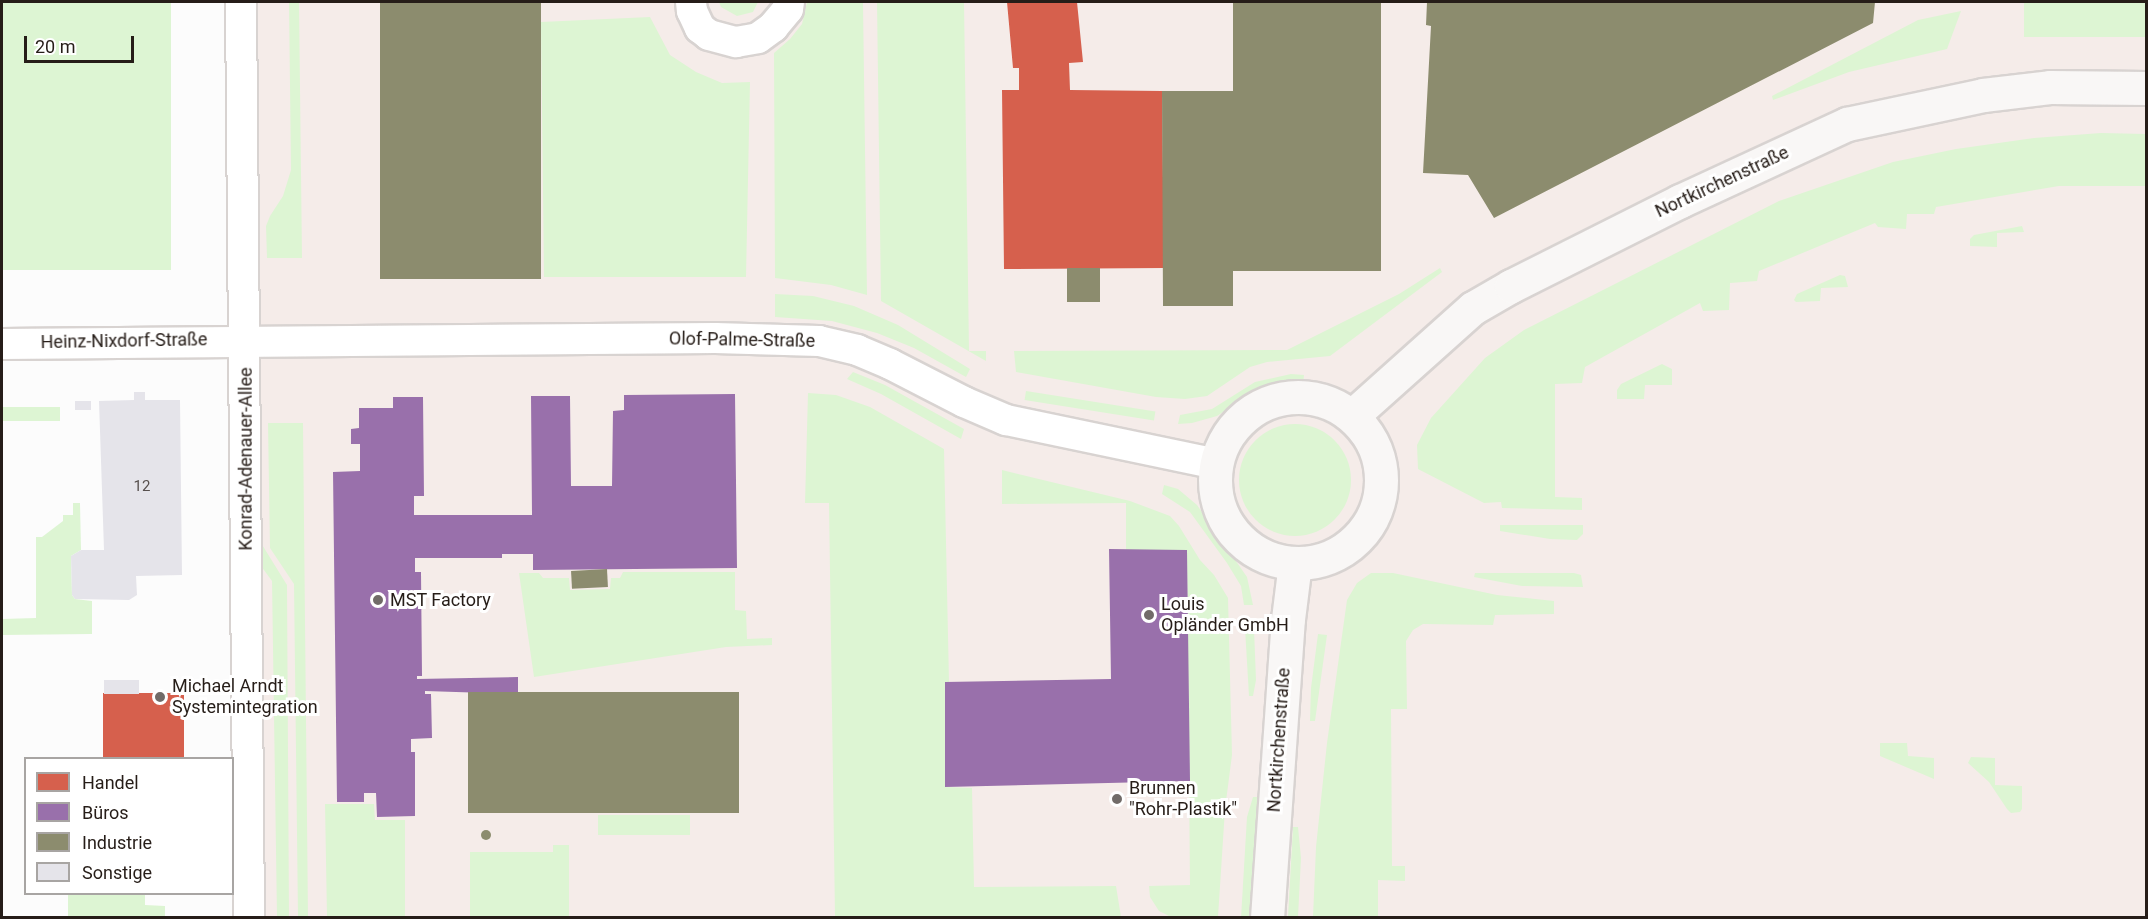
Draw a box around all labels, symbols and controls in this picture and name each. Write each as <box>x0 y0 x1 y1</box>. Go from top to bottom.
scale bar <box>27 24 136 62</box>
text: 20 m <box>35 36 75 57</box>
street label: Nortkirchenstraße <box>1652 142 1792 222</box>
street label: Olof-Palme-Straße <box>669 328 815 352</box>
street label: Heinz-Nixdorf-Straße <box>40 329 208 353</box>
street label: Konrad-Adenauer-Allee <box>235 367 257 551</box>
house number: 12 <box>134 478 150 496</box>
place label: MST Factory <box>390 589 491 611</box>
marker: MST Factory <box>371 593 385 607</box>
place label: Louis Opländer GmbH <box>1161 594 1289 636</box>
marker: Louis Opländer GmbH <box>1142 608 1156 622</box>
street label: Nortkirchenstraße <box>1263 667 1295 813</box>
place label: Michael Arndt Systemintegration <box>172 676 318 718</box>
marker: Michael Arndt Systemintegration <box>153 690 167 704</box>
legend <box>24 757 234 895</box>
text: Handel <box>82 772 139 793</box>
place label: Brunnen "Rohr-Plastik" <box>1129 778 1237 820</box>
marker: Brunnen "Rohr-Plastik" <box>1110 792 1124 806</box>
text: Büros <box>82 802 129 823</box>
text: Industrie <box>82 832 152 853</box>
text: Sonstige <box>82 862 152 883</box>

